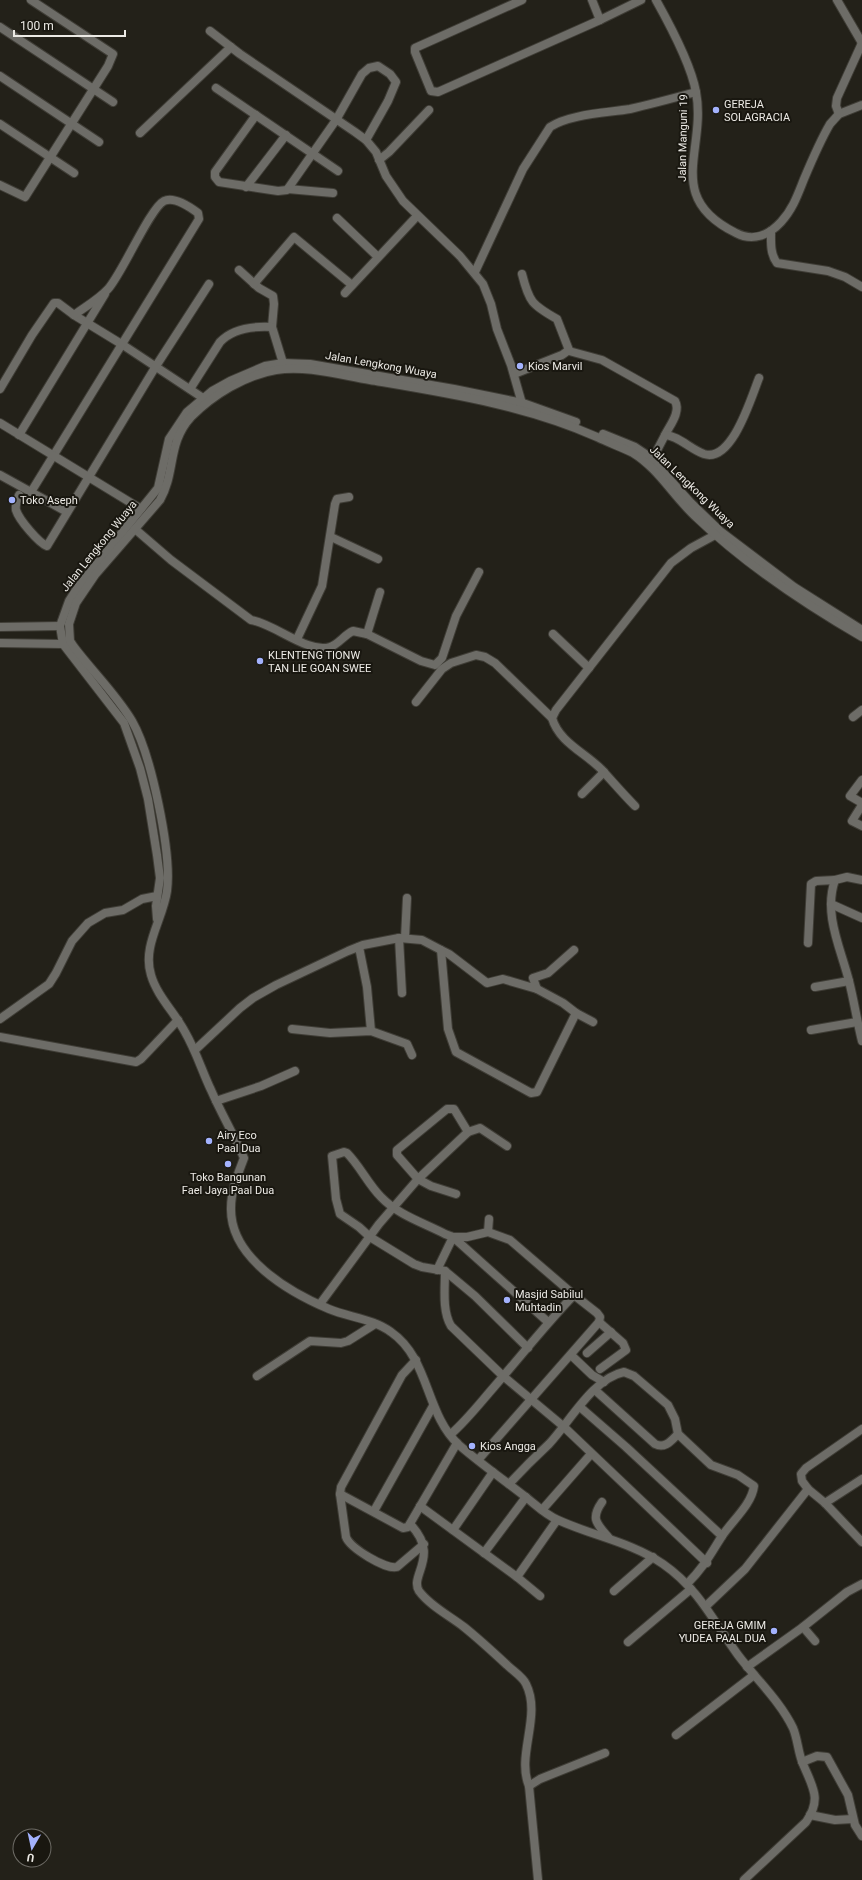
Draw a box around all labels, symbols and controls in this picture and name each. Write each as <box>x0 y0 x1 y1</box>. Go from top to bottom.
scale bar <box>14 12 125 38</box>
text: 100 m <box>20 19 54 33</box>
street label: Jalan Manguni 19 <box>676 94 690 182</box>
place label: GEREJA SOLAGRACIA <box>724 98 791 124</box>
marker: GEREJA SOLAGRACIA <box>711 105 721 115</box>
street label: Jalan Lengkong Wuaya <box>324 349 438 381</box>
place label: Kios Marvil <box>528 360 582 373</box>
marker: Kios Marvil <box>515 361 525 371</box>
street label: Jalan Lengkong Wuaya <box>647 443 737 531</box>
place label: Toko Aseph <box>20 494 78 507</box>
marker: Toko Aseph <box>7 495 17 505</box>
street label: Jalan Lengkong Wuaya <box>58 498 140 594</box>
place label: KLENTENG TIONW TAN LIE GOAN SWEE <box>268 649 371 675</box>
marker: KLENTENG TIONW TAN LIE GOAN SWEE <box>255 656 265 666</box>
place label: Airy Eco Paal Dua <box>217 1129 261 1155</box>
marker: Airy Eco Paal Dua <box>204 1136 214 1146</box>
marker: Toko Bangunan Fael Jaya Paal Dua <box>223 1159 233 1169</box>
place label: Toko Bangunan Fael Jaya Paal Dua <box>182 1171 274 1197</box>
place label: Masjid Sabilul Muhtadin <box>515 1288 583 1314</box>
marker: Masjid Sabilul Muhtadin <box>502 1295 512 1305</box>
place label: Kios Angga <box>480 1440 536 1453</box>
marker: Kios Angga <box>467 1441 477 1451</box>
place label: GEREJA GMIM YUDEA PAAL DUA <box>679 1619 767 1645</box>
marker: GEREJA GMIM YUDEA PAAL DUA <box>769 1626 779 1636</box>
north arrow <box>12 1828 52 1868</box>
text: U <box>26 1850 35 1864</box>

